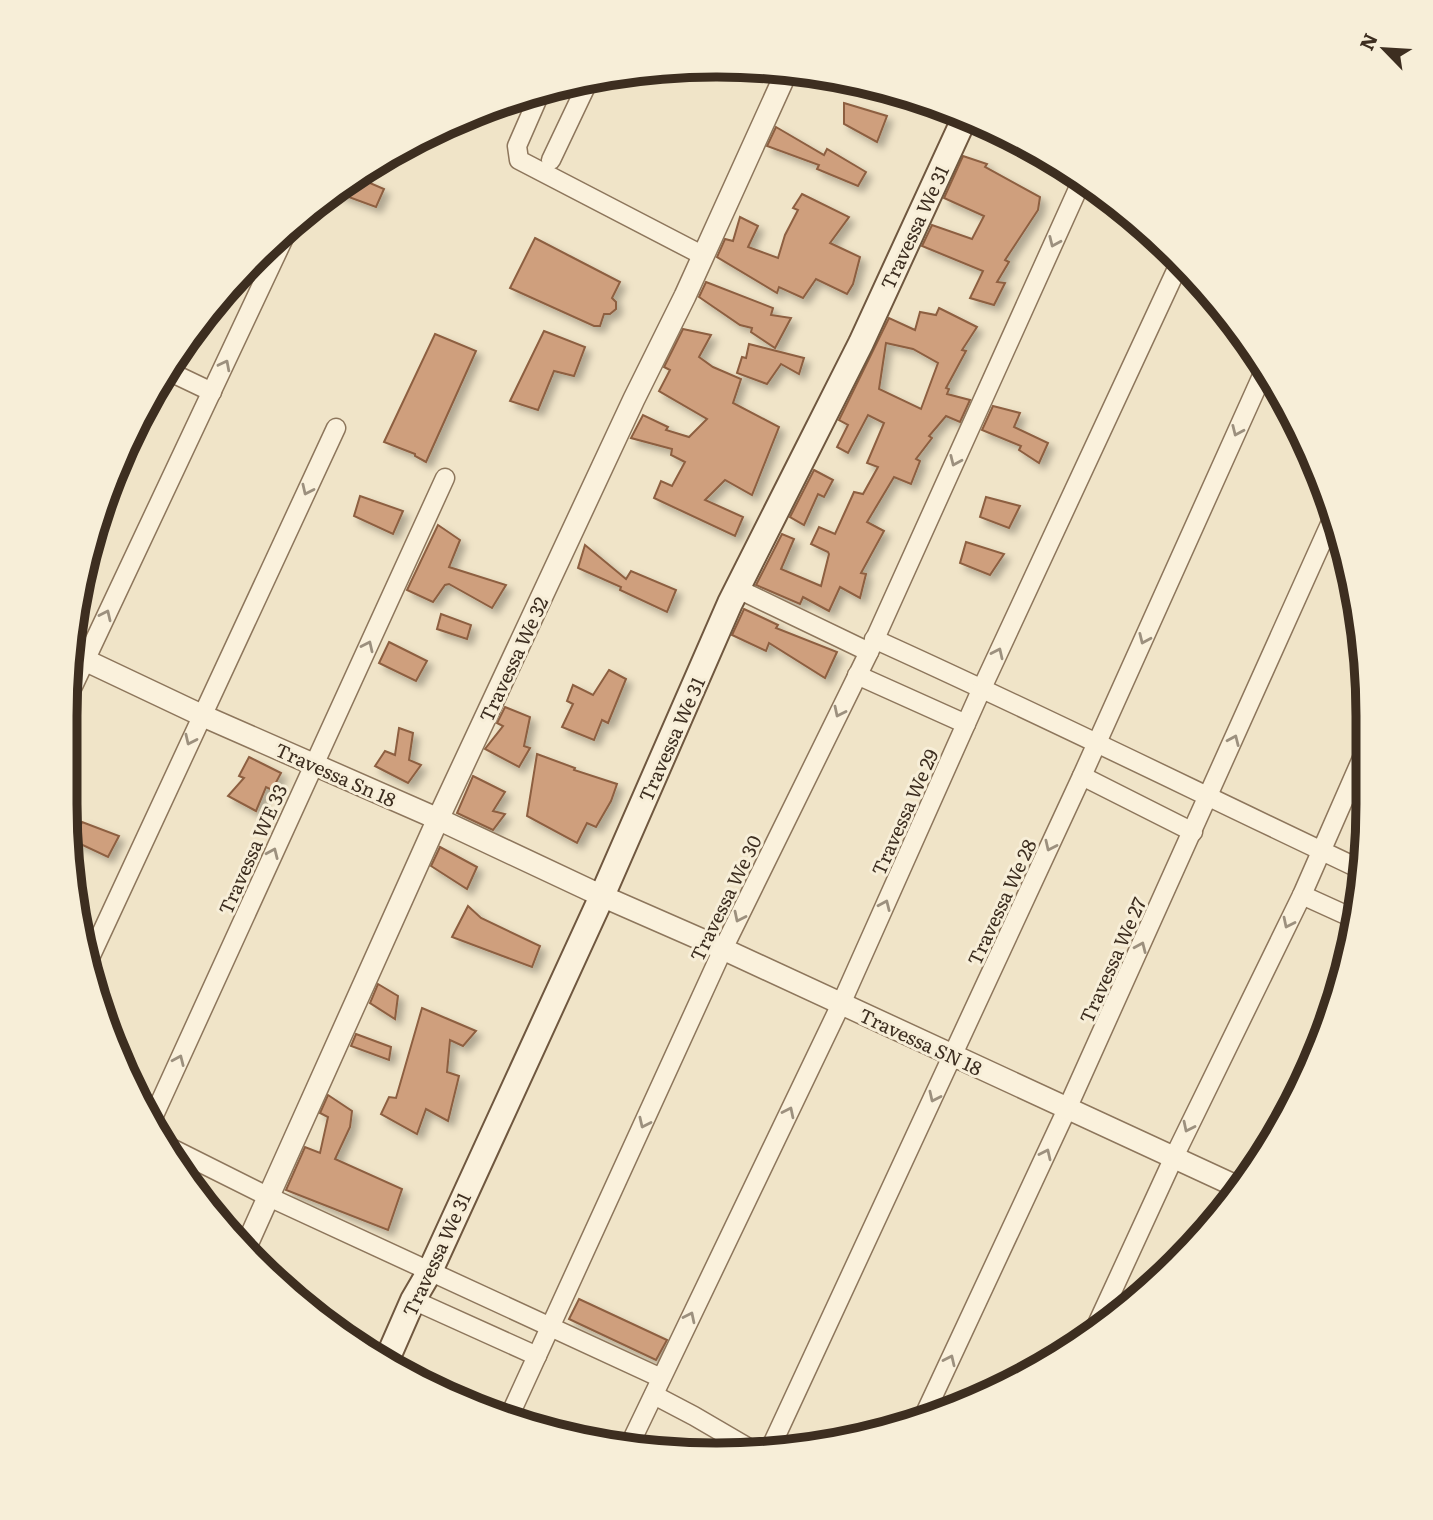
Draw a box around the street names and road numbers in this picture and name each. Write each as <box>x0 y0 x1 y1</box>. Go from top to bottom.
street label: Travessa We 31 <box>873 160 955 294</box>
street label: Travessa We 32 <box>472 592 554 726</box>
street label: Travessa We 31 <box>631 672 711 806</box>
street label: Travessa Sn 18 <box>271 735 401 813</box>
street label: Travessa We 29 <box>864 744 944 880</box>
street label: Travessa WE 33 <box>211 779 293 919</box>
street label: Travessa We 30 <box>682 830 768 966</box>
street label: Travessa We 28 <box>959 834 1043 970</box>
street label: Travessa We 27 <box>1072 892 1152 1028</box>
street label: Travessa SN 18 <box>855 1000 987 1082</box>
street label: Travessa We 31 <box>395 1187 477 1321</box>

